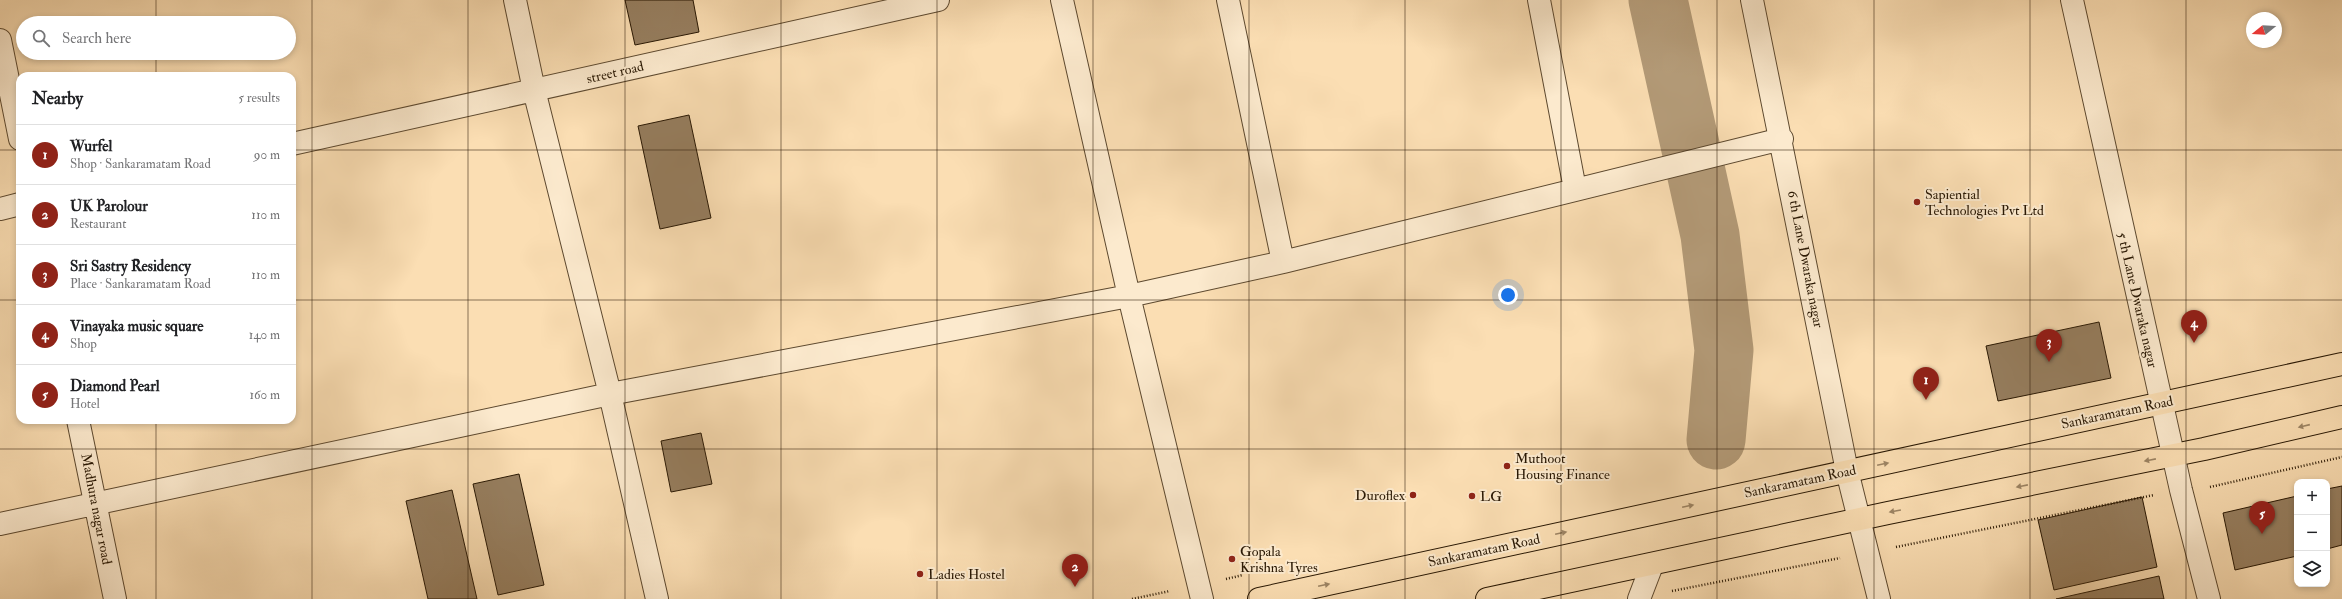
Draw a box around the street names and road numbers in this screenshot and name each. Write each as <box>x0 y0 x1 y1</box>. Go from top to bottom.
street label: street road <box>585 58 646 87</box>
street label: 6 th Lane Dwaraka nagar <box>1784 189 1827 330</box>
street label: 5 th Lane Dwaraka nagar <box>2114 231 2162 370</box>
street label: Sankaramatam Road <box>2060 392 2175 433</box>
street label: Madhura nagar road <box>77 452 116 566</box>
street label: Sankaramatam Road <box>1743 461 1858 502</box>
street label: Sankaramatam Road <box>1427 530 1542 571</box>

